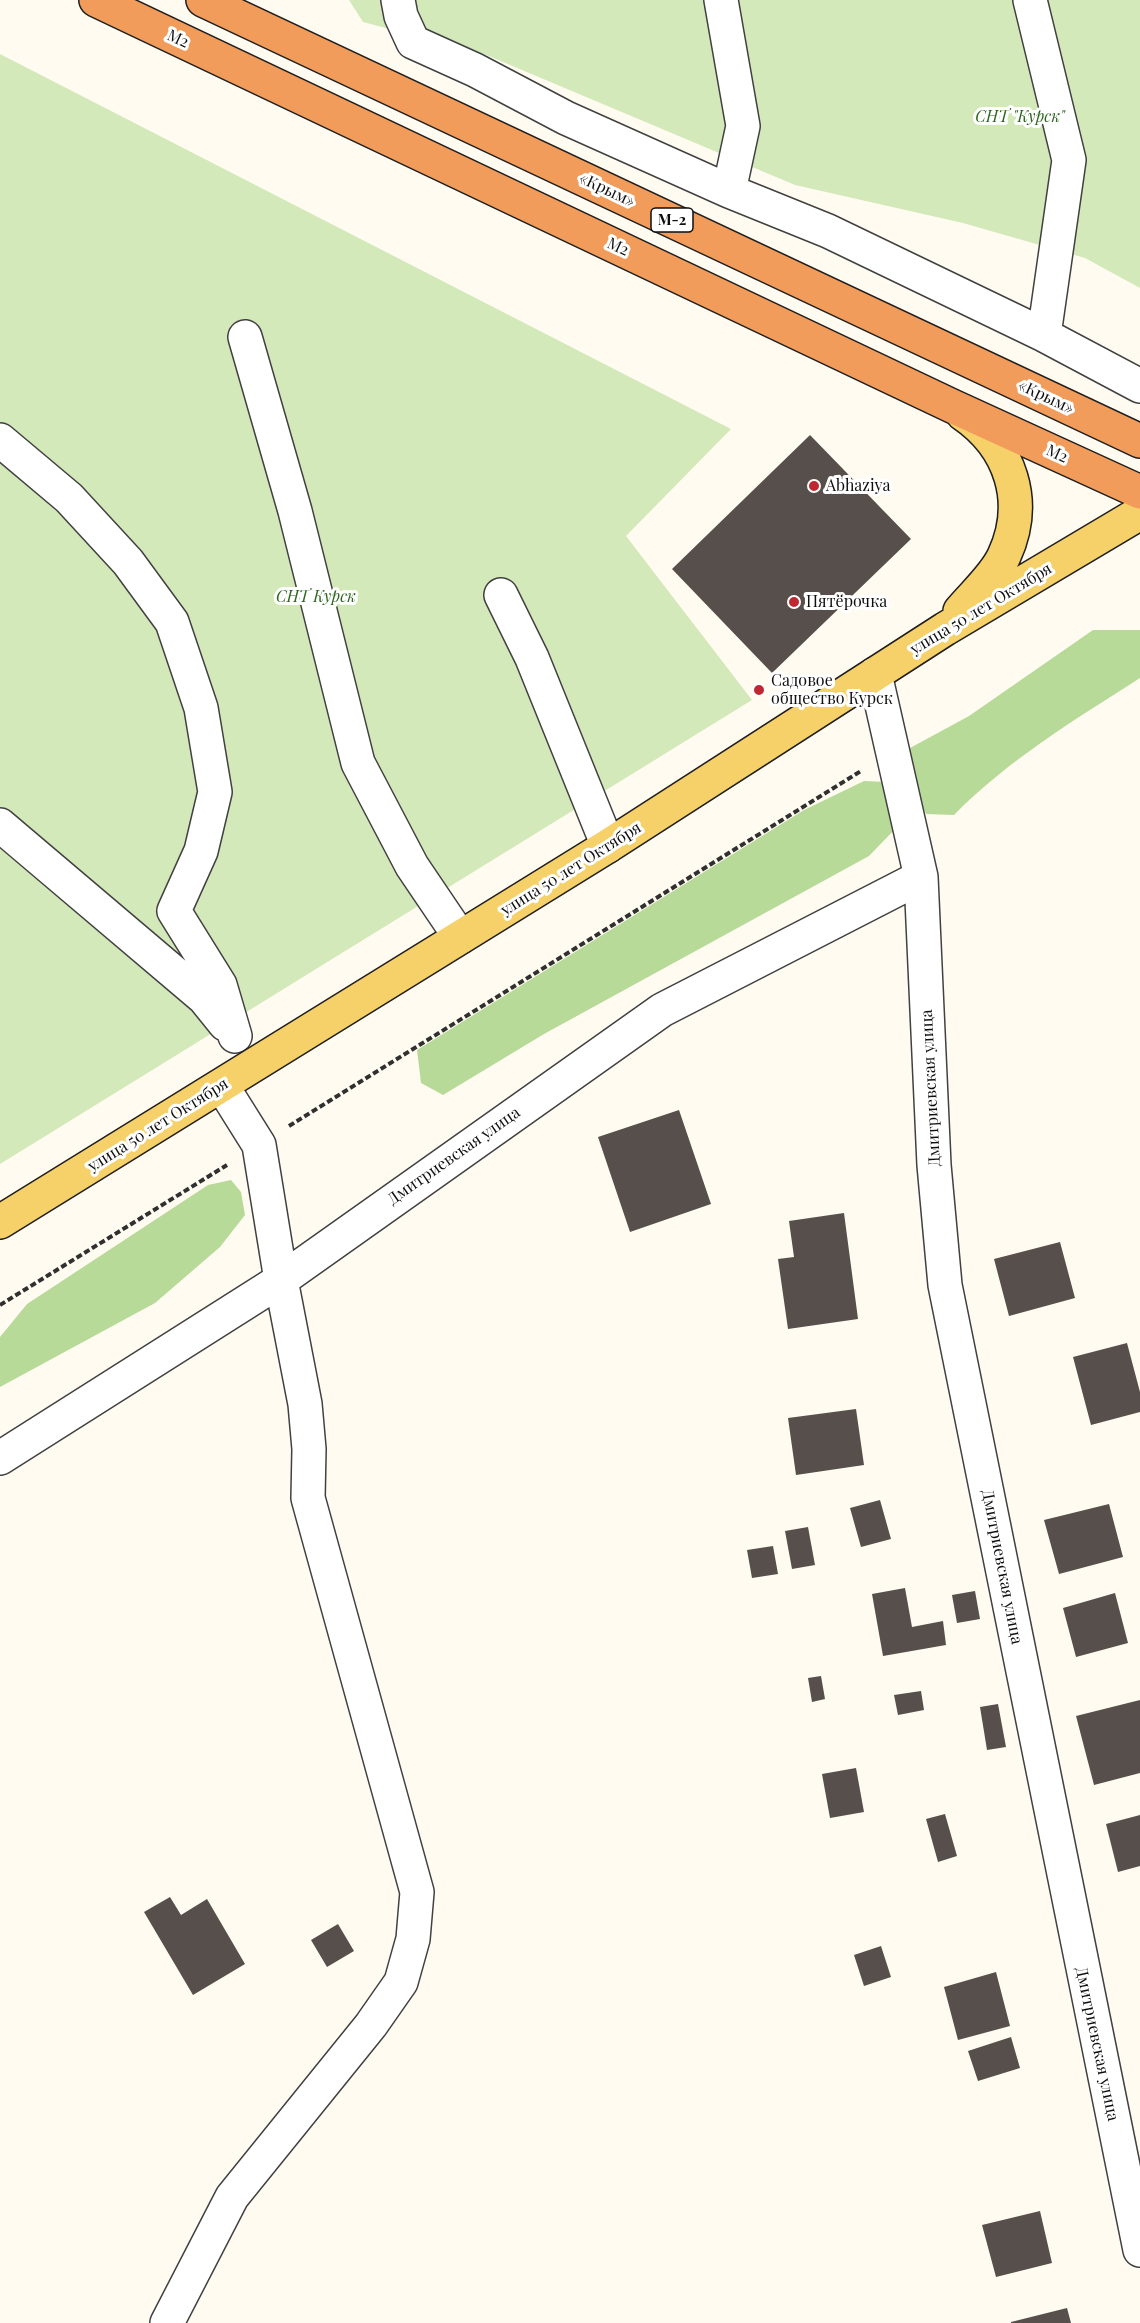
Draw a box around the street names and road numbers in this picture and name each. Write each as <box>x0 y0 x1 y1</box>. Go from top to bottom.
street label: М2 <box>164 26 192 52</box>
street label: «Крым» <box>576 169 638 211</box>
road number: М-2 <box>651 208 693 232</box>
street label: М2 <box>604 234 632 260</box>
street label: «Крым» <box>1015 376 1077 418</box>
street label: М2 <box>1043 441 1071 467</box>
street label: улица 50 лет Октября <box>907 559 1055 659</box>
street label: улица 50 лет Октября <box>497 818 645 920</box>
street label: Дмитриевская улица <box>917 1009 945 1167</box>
street label: улица 50 лет Октября <box>84 1074 232 1176</box>
street label: Дмитриевская улица <box>384 1103 524 1209</box>
street label: Дмитриевская улица <box>978 1488 1026 1646</box>
street label: Дмитриевская улица <box>1071 1965 1123 2123</box>

